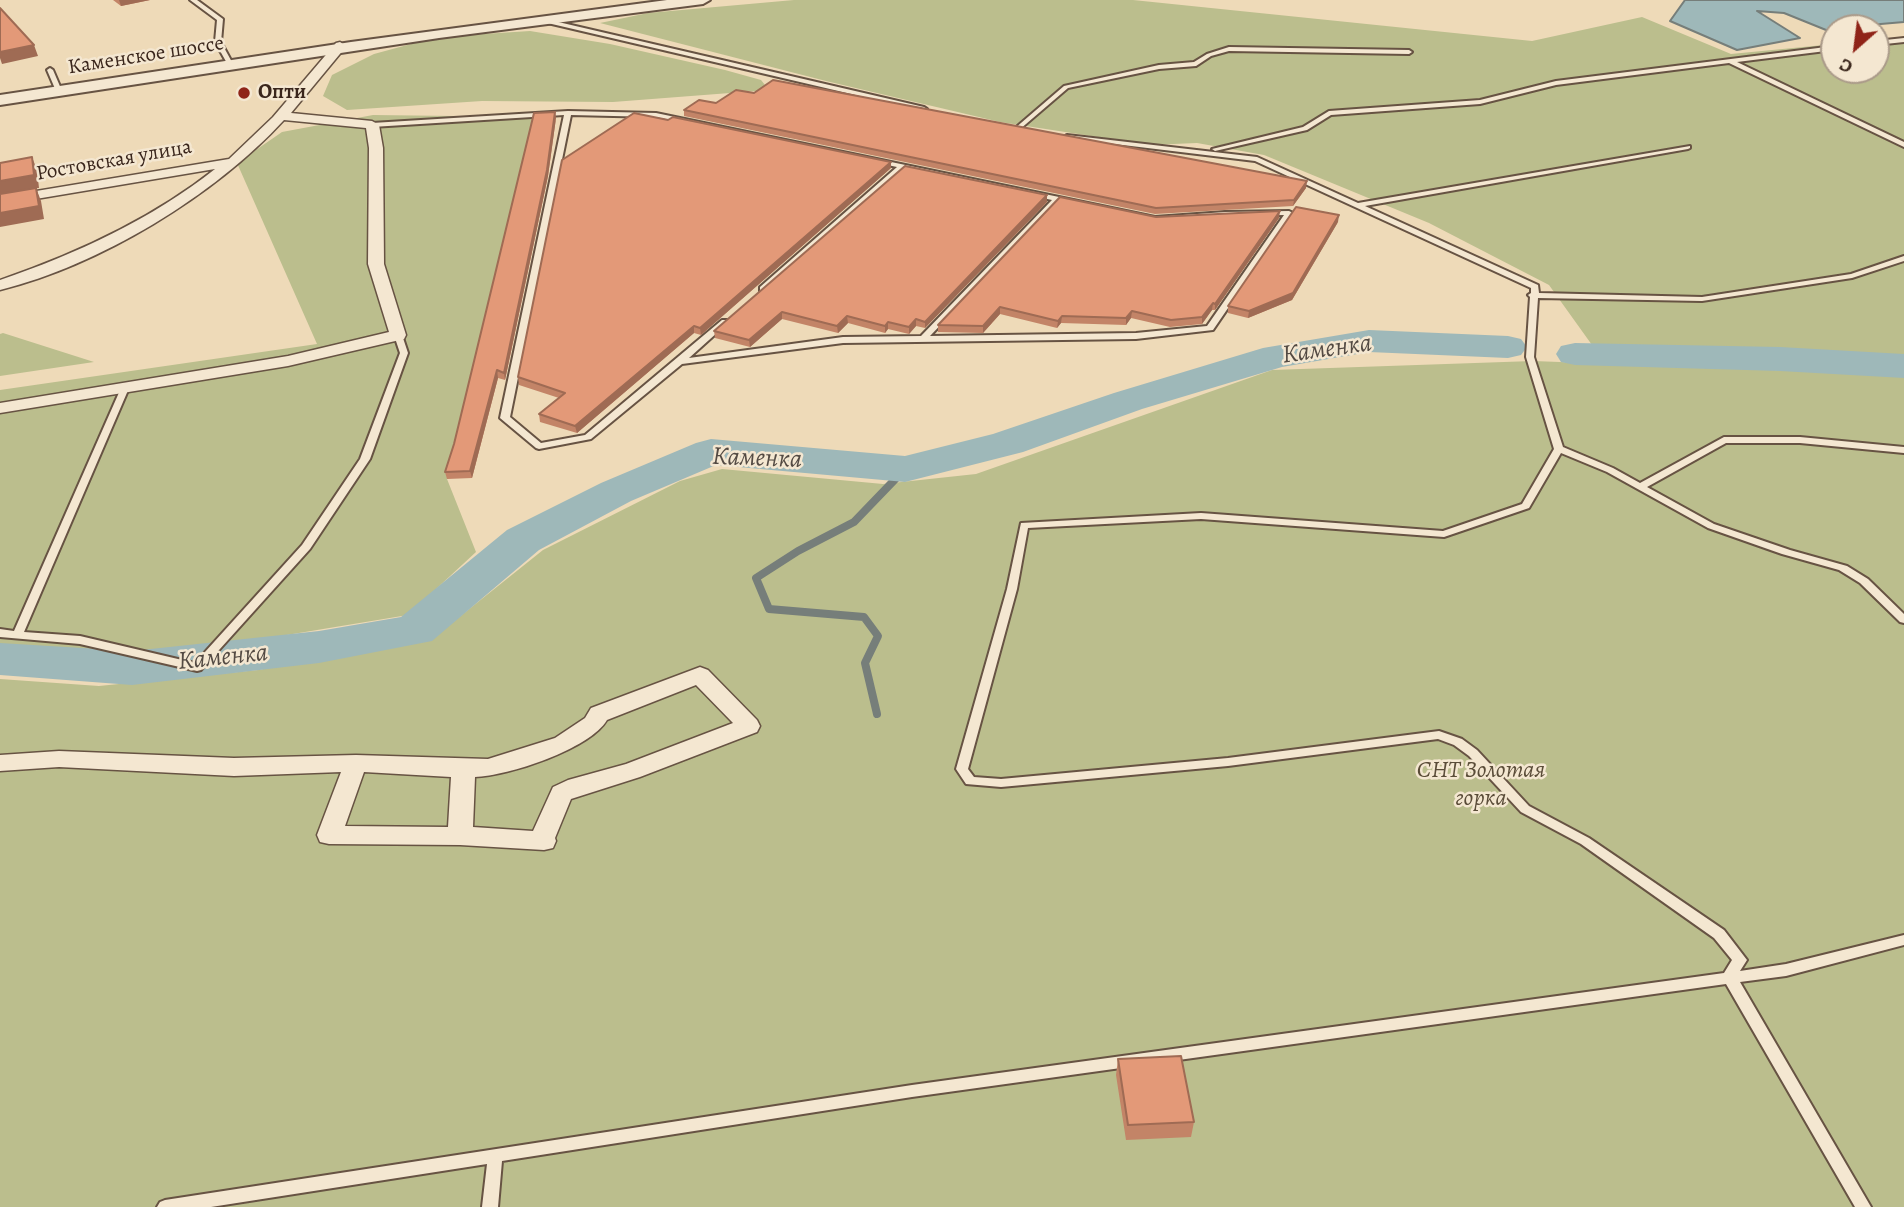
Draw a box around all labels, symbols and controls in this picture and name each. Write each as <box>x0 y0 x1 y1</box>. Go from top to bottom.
north arrow <box>1820 14 1890 84</box>
street label: Каменское шоссе <box>66 31 226 81</box>
text: С <box>1835 52 1857 80</box>
place label: Опти <box>258 80 306 106</box>
marker: Опти <box>236 85 252 101</box>
street label: Ростовская улица <box>34 135 194 187</box>
water label: Каменка <box>1280 328 1374 372</box>
water label: Каменка <box>711 442 803 476</box>
water label: Каменка <box>176 638 270 678</box>
park label: СНТ Золотая горка <box>1417 757 1545 813</box>

